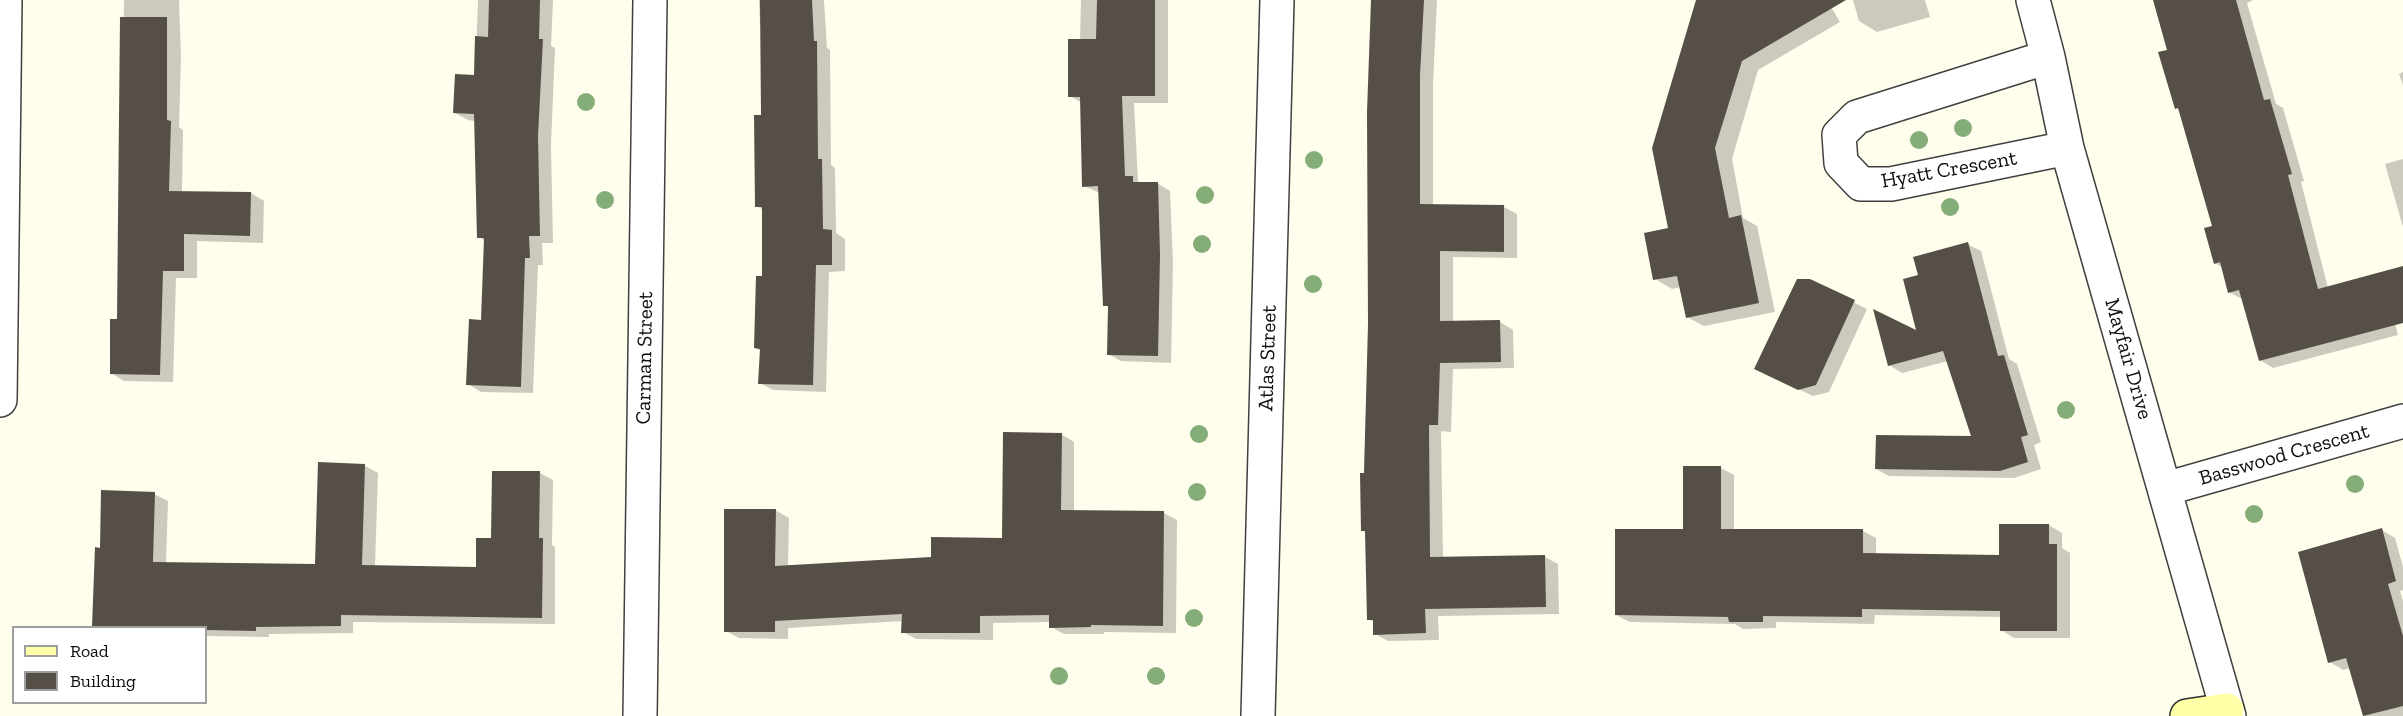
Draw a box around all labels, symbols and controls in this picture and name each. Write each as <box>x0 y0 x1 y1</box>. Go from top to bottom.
street label: Hyatt Crescent <box>1879 146 2019 194</box>
street label: Carman Street <box>631 291 659 425</box>
street label: Mayfair Drive <box>2099 296 2157 422</box>
street label: Atlas Street <box>1254 305 1282 411</box>
street label: Basswood Crescent <box>2196 419 2372 491</box>
legend <box>12 626 207 704</box>
text: Road <box>70 640 109 662</box>
text: Building <box>70 670 136 692</box>

